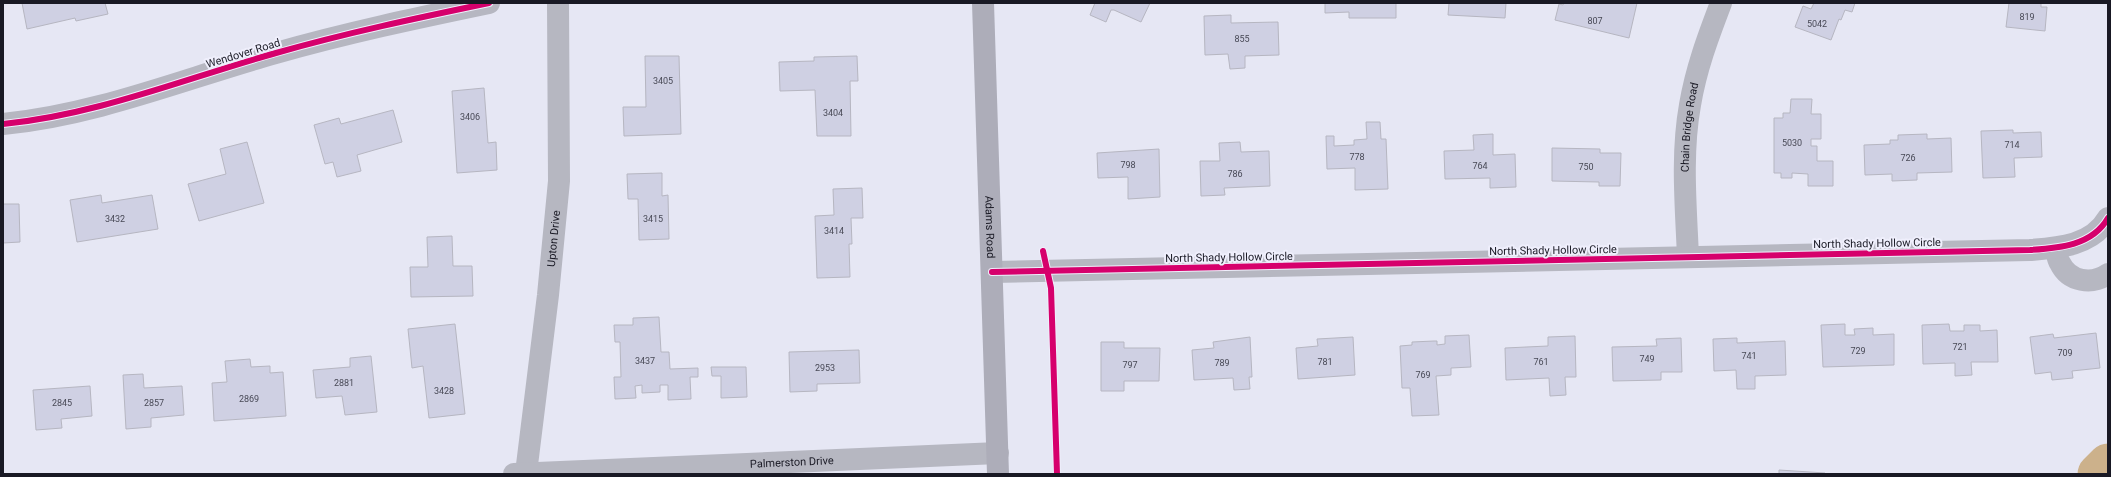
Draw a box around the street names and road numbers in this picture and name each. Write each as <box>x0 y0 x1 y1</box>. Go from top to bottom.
street label: Wendover Road <box>205 36 282 71</box>
street label: Chain Bridge Road <box>1679 81 1701 172</box>
street label: Adams Road <box>982 195 997 258</box>
street label: Upton Drive <box>545 210 563 267</box>
street label: North Shady Hollow Circle <box>1813 236 1941 251</box>
street label: North Shady Hollow Circle <box>1489 243 1617 258</box>
street label: North Shady Hollow Circle <box>1165 250 1293 265</box>
street label: Palmerston Drive <box>750 454 834 471</box>

